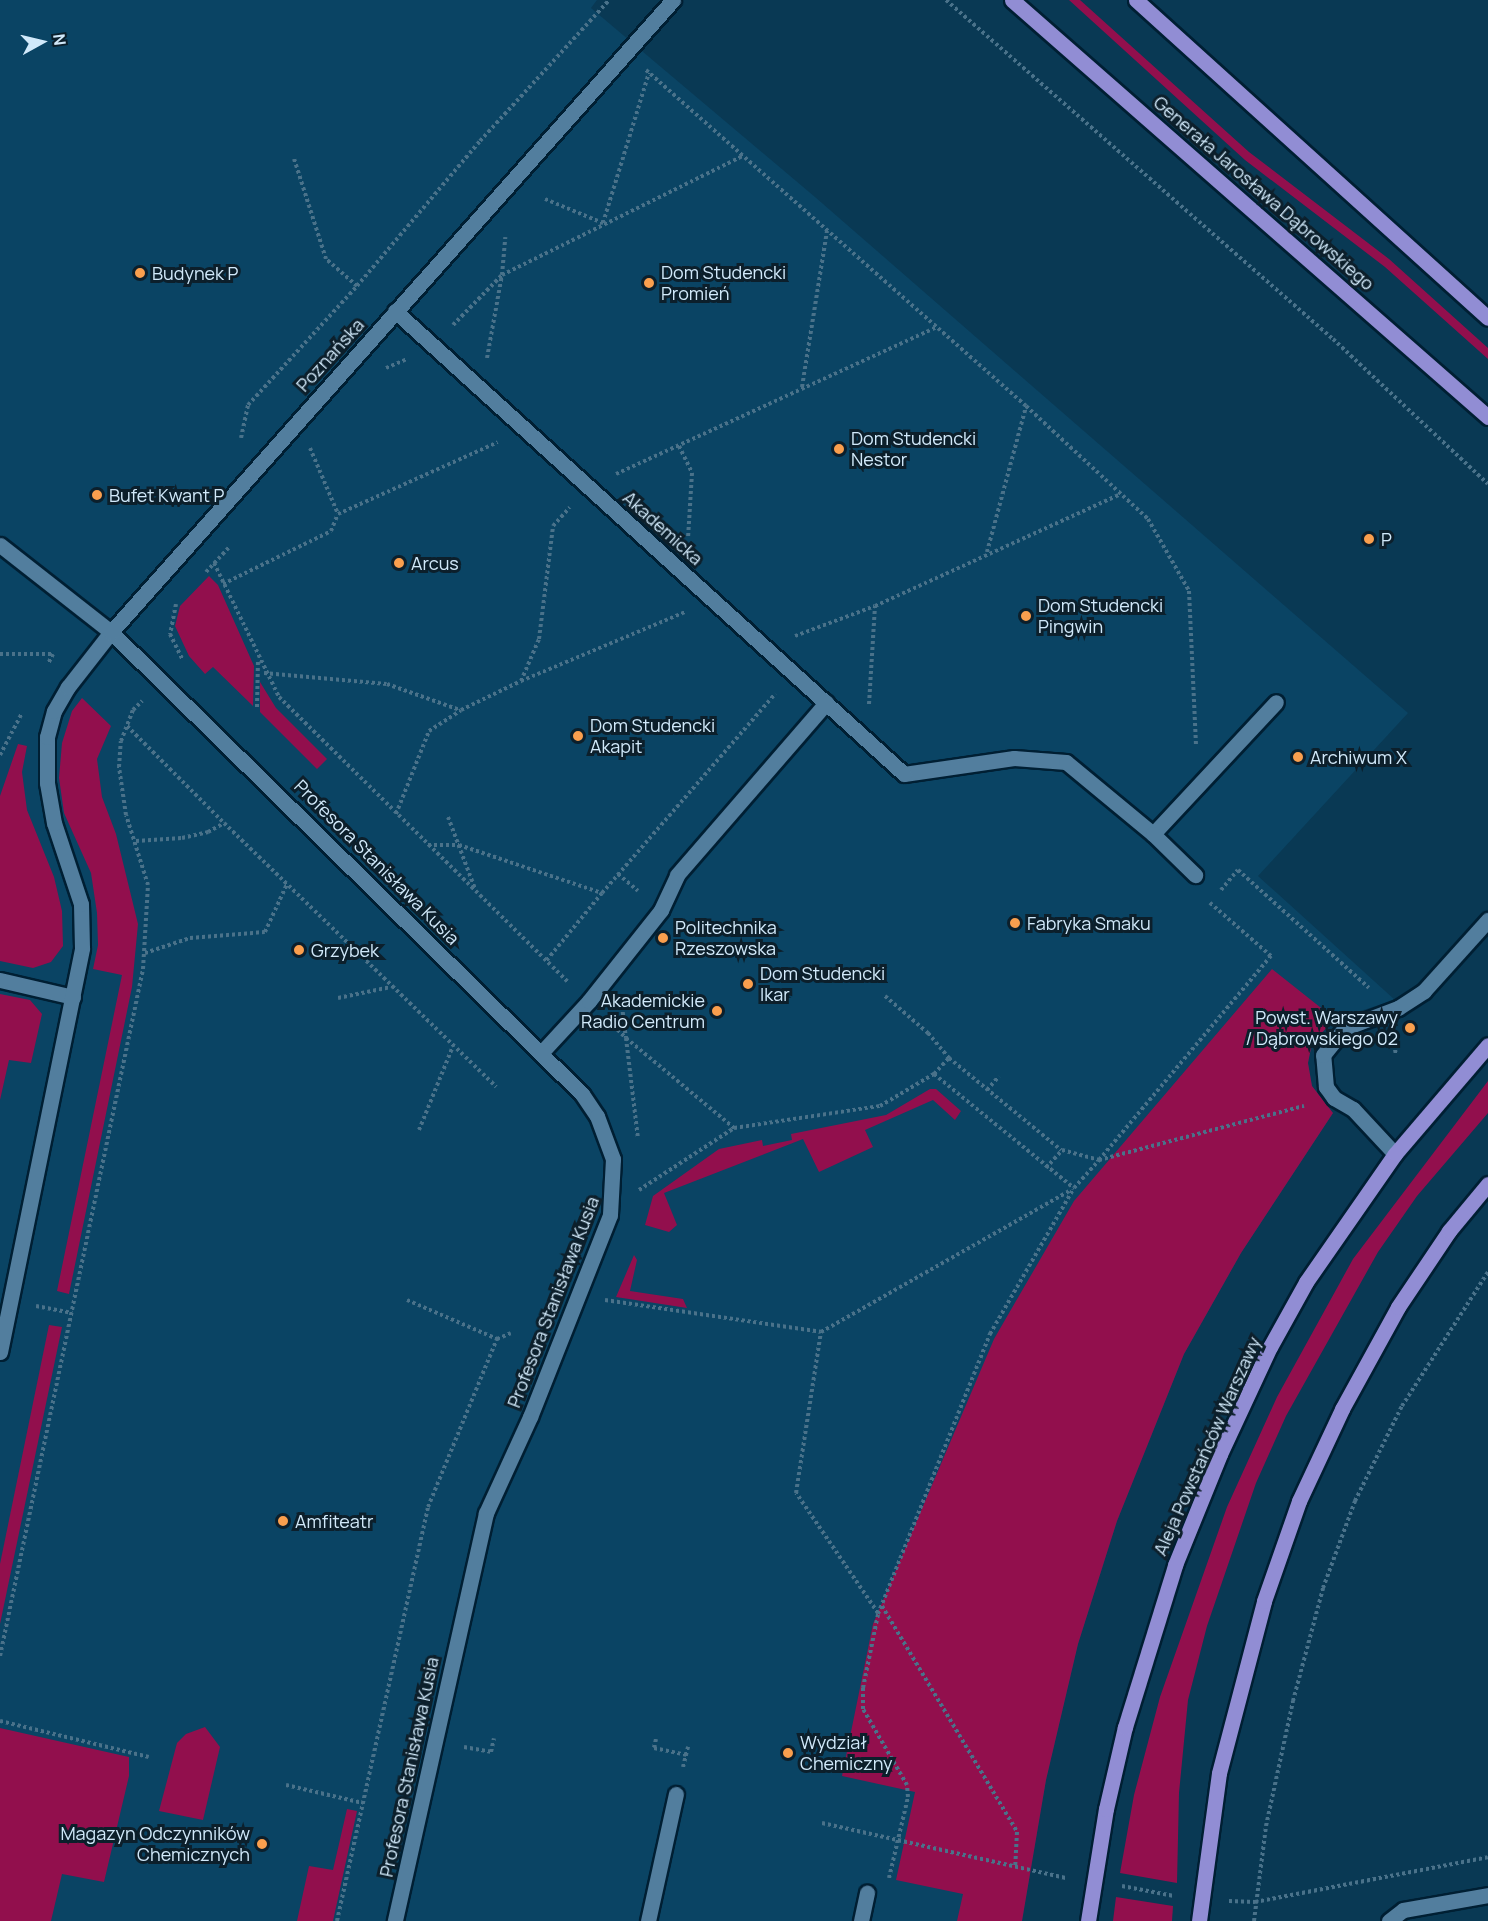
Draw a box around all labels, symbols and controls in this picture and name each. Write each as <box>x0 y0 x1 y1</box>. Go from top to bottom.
north arrow <box>12 12 72 72</box>
text: N <box>48 32 72 47</box>
street label: Generała Jarosława Dąbrowskiego <box>1149 91 1379 295</box>
place label: Budynek P <box>152 262 238 284</box>
place label: Dom Studencki Promień <box>661 262 786 304</box>
marker: Budynek P <box>133 266 147 280</box>
marker: Dom Studencki Promień <box>642 276 656 290</box>
street label: Poznańska <box>292 314 368 396</box>
place label: Dom Studencki Nestor <box>851 428 976 470</box>
marker: Dom Studencki Nestor <box>832 442 846 456</box>
place label: Bufet Kwant P <box>109 484 224 506</box>
street label: Akademicka <box>619 487 707 569</box>
marker: Bufet Kwant P <box>90 488 104 502</box>
place label: P <box>1381 528 1392 550</box>
marker: P <box>1362 532 1376 546</box>
place label: Arcus <box>411 552 459 574</box>
marker: Arcus <box>392 556 406 570</box>
place label: Dom Studencki Pingwin <box>1038 595 1163 638</box>
marker: Dom Studencki Pingwin <box>1019 609 1033 623</box>
place label: Dom Studencki Akapit <box>590 715 715 758</box>
marker: Dom Studencki Akapit <box>571 729 585 743</box>
place label: Archiwum X <box>1310 746 1407 768</box>
marker: Archiwum X <box>1291 750 1305 764</box>
street label: Profesora Stanisława Kusia <box>290 775 464 949</box>
place label: Fabryka Smaku <box>1027 912 1151 934</box>
marker: Fabryka Smaku <box>1008 916 1022 930</box>
place label: Politechnika Rzeszowska <box>675 917 777 960</box>
marker: Politechnika Rzeszowska <box>656 931 670 945</box>
place label: Grzybek <box>311 939 379 961</box>
marker: Grzybek <box>292 943 306 957</box>
place label: Dom Studencki Ikar <box>760 963 885 1006</box>
marker: Dom Studencki Ikar <box>741 977 755 991</box>
place label: Akademickie Radio Centrum <box>581 990 705 1032</box>
marker: Akademickie Radio Centrum <box>710 1004 724 1018</box>
place label: Powst. Warszawy / Dąbrowskiego 02 <box>1245 1007 1398 1050</box>
marker: Powst. Warszawy / Dąbrowskiego 02 <box>1403 1021 1417 1035</box>
street label: Profesora Stanisława Kusia <box>503 1193 603 1411</box>
street label: Aleja Powstańców Warszawy <box>1149 1333 1265 1559</box>
place label: Amfiteatr <box>295 1510 373 1532</box>
marker: Amfiteatr <box>276 1514 290 1528</box>
street label: Profesora Stanisława Kusia <box>375 1655 443 1879</box>
place label: Wydział Chemiczny <box>800 1732 893 1774</box>
marker: Wydział Chemiczny <box>781 1746 795 1760</box>
place label: Magazyn Odczynników Chemicznych <box>60 1823 250 1866</box>
marker: Magazyn Odczynników Chemicznych <box>255 1837 269 1851</box>

